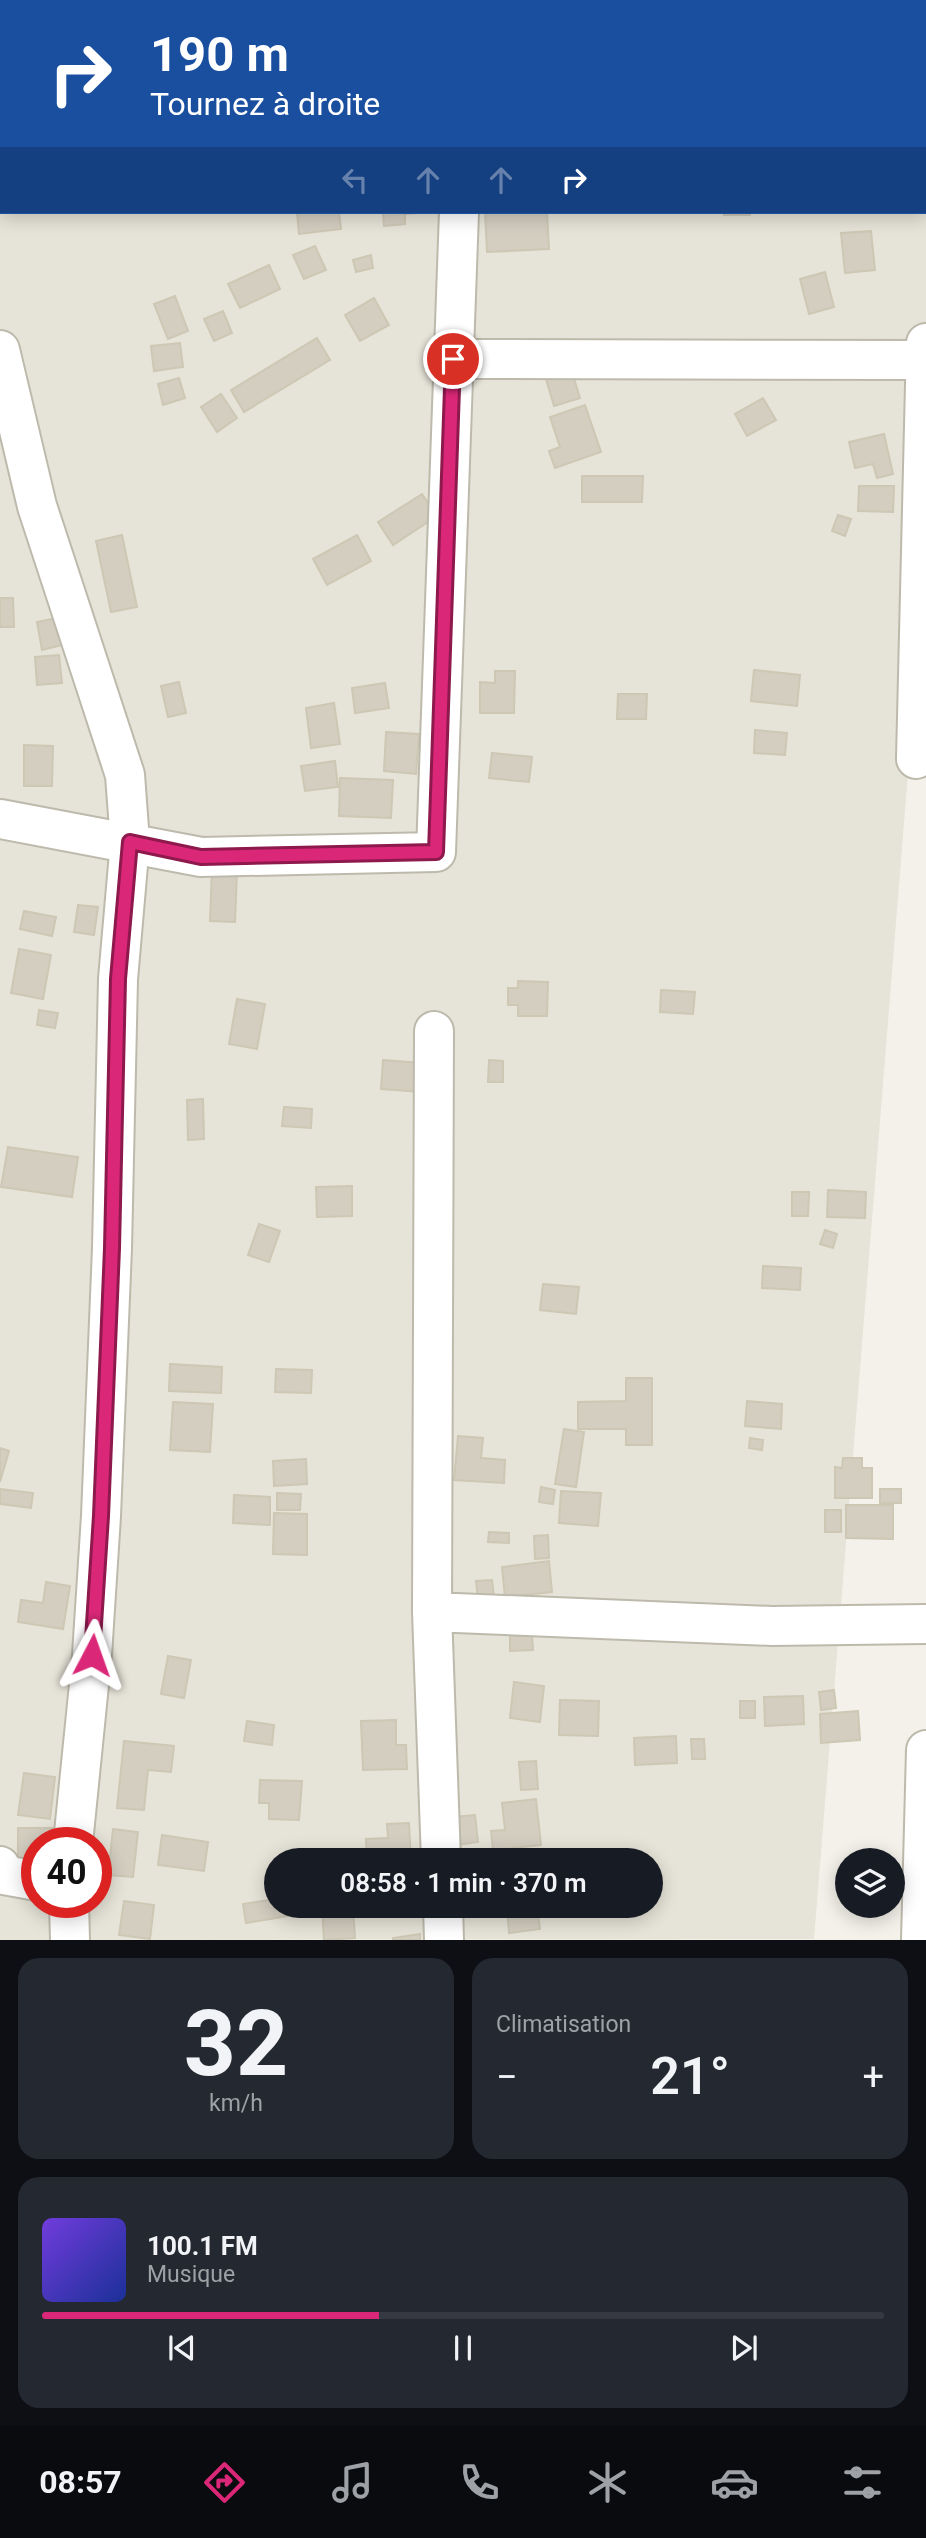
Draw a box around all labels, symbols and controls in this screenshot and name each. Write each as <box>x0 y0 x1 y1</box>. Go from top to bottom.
text: 190 m <box>150 26 289 83</box>
icon: right <box>35 28 126 119</box>
text: Tournez à droite <box>150 85 380 123</box>
icon: left <box>336 161 374 199</box>
icon: ahead <box>409 161 447 199</box>
icon: ahead <box>482 161 520 199</box>
icon: right <box>555 161 593 199</box>
pin <box>423 329 483 389</box>
icon: arrive <box>434 340 472 378</box>
position arrow <box>55 1618 129 1692</box>
speed limit sign: 40 <box>21 1827 112 1918</box>
map controls <box>835 1848 905 1918</box>
button: layers <box>835 1848 905 1918</box>
text: 08:58 · 1 min · 370 m <box>340 1868 587 1898</box>
text: 32 <box>184 1991 288 2097</box>
text: Climatisation <box>496 2011 631 2038</box>
text: 21° <box>650 2046 730 2107</box>
text: − <box>496 2055 518 2099</box>
text: + <box>862 2055 884 2099</box>
text: km/h <box>209 2090 263 2117</box>
text: 100.1 FM <box>147 2231 258 2261</box>
text: Musique <box>147 2261 235 2288</box>
icon: previous <box>163 2329 201 2367</box>
icon: pause <box>444 2329 482 2367</box>
icon: next <box>725 2329 763 2367</box>
icon: directions <box>200 2458 249 2507</box>
icon: music <box>328 2458 377 2507</box>
icon: phone <box>455 2458 504 2507</box>
icon: climate <box>583 2458 632 2507</box>
icon: car <box>710 2458 759 2507</box>
icon: filters <box>838 2458 887 2507</box>
text: 08:57 <box>39 2463 122 2501</box>

